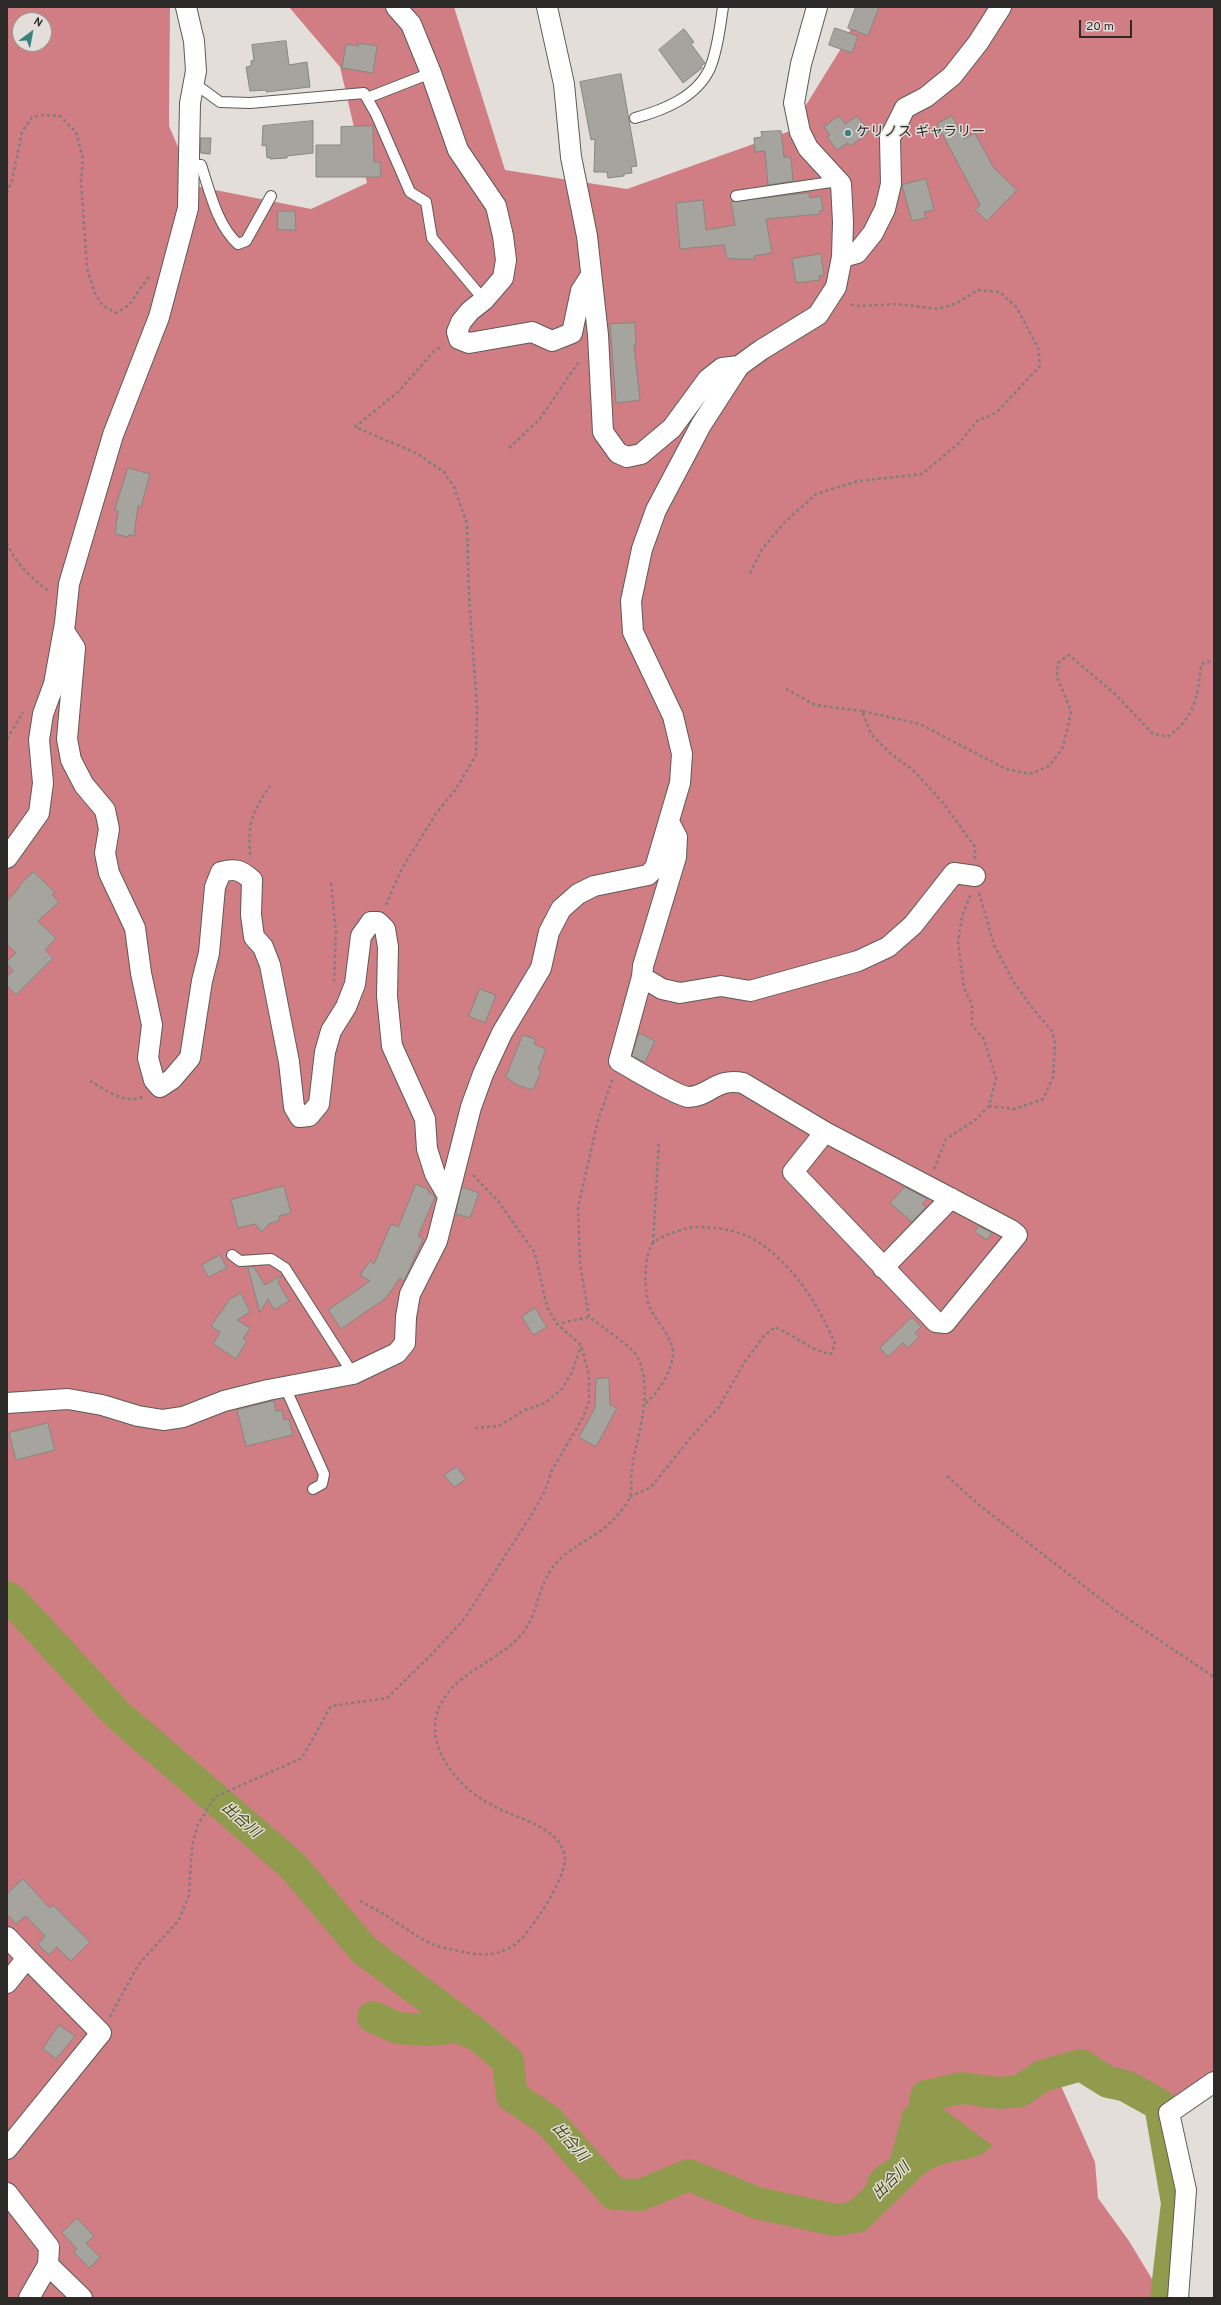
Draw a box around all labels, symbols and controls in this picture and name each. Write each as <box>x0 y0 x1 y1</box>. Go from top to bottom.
north arrow <box>12 12 52 52</box>
scale bar <box>1081 12 1134 38</box>
text: N <box>31 15 45 31</box>
text: 20 m <box>1086 19 1114 35</box>
place label: ケリノス ギャラリー <box>856 125 985 141</box>
marker: ケリノス ギャラリー <box>843 128 853 138</box>
water label: 出合川 <box>217 1799 263 1843</box>
water label: 出合川 <box>547 2120 591 2166</box>
water label: 出合川 <box>870 2160 914 2204</box>

